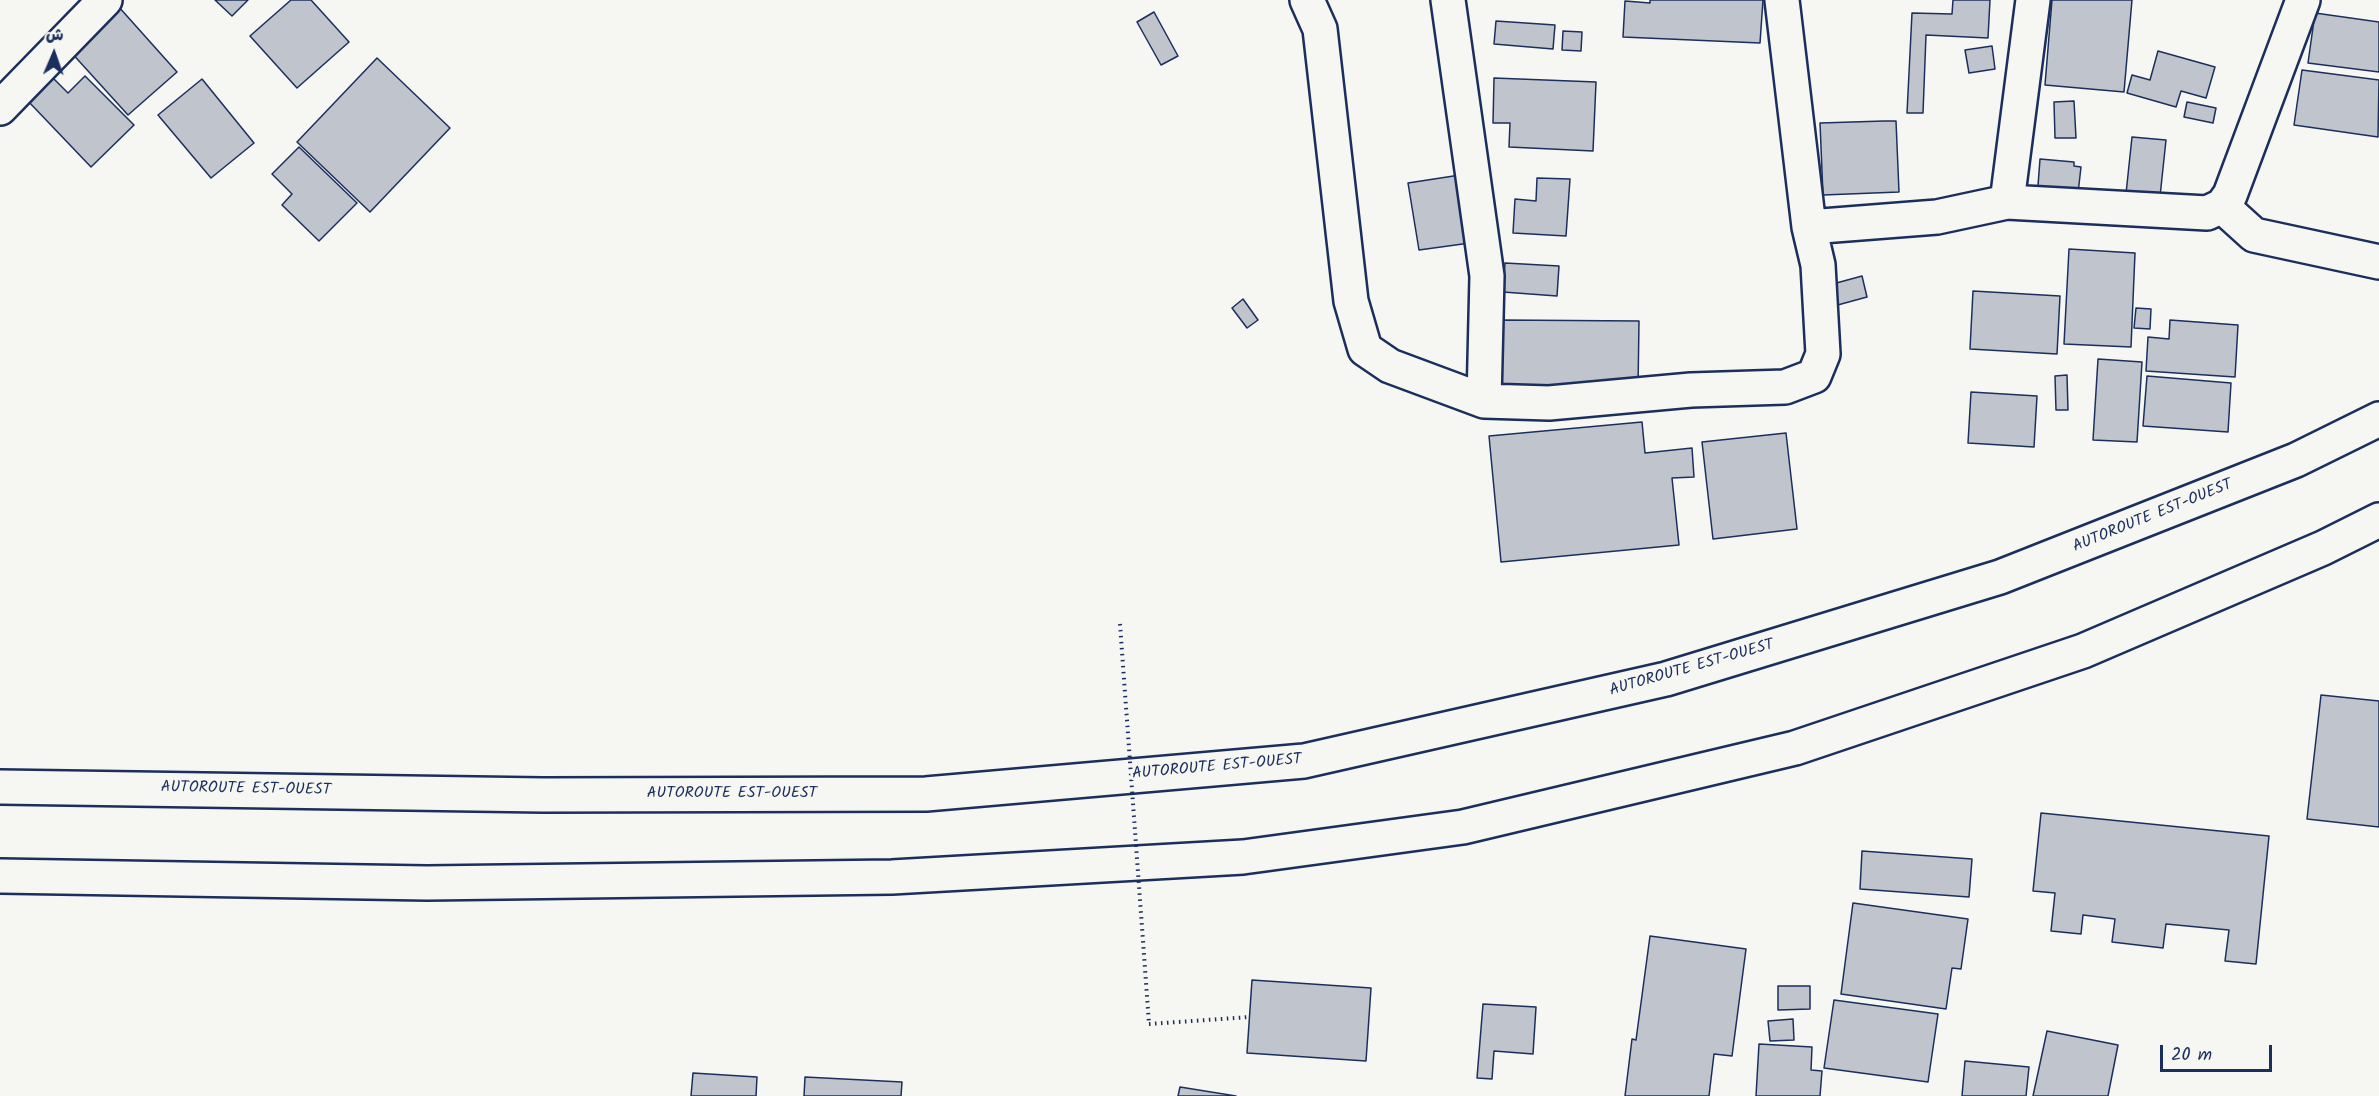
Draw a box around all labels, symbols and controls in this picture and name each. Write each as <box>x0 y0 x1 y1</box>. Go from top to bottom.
text: ش <box>45 23 64 48</box>
north arrow <box>24 24 84 84</box>
street label: AUTOROUTE EST-OUEST <box>2070 476 2236 558</box>
street label: AUTOROUTE EST-OUEST <box>1608 636 1776 702</box>
street label: AUTOROUTE EST-OUEST <box>1131 751 1303 785</box>
street label: AUTOROUTE EST-OUEST <box>161 779 331 801</box>
street label: AUTOROUTE EST-OUEST <box>647 784 817 804</box>
scale bar <box>2163 1033 2276 1071</box>
text: 20 m <box>2171 1041 2212 1070</box>

